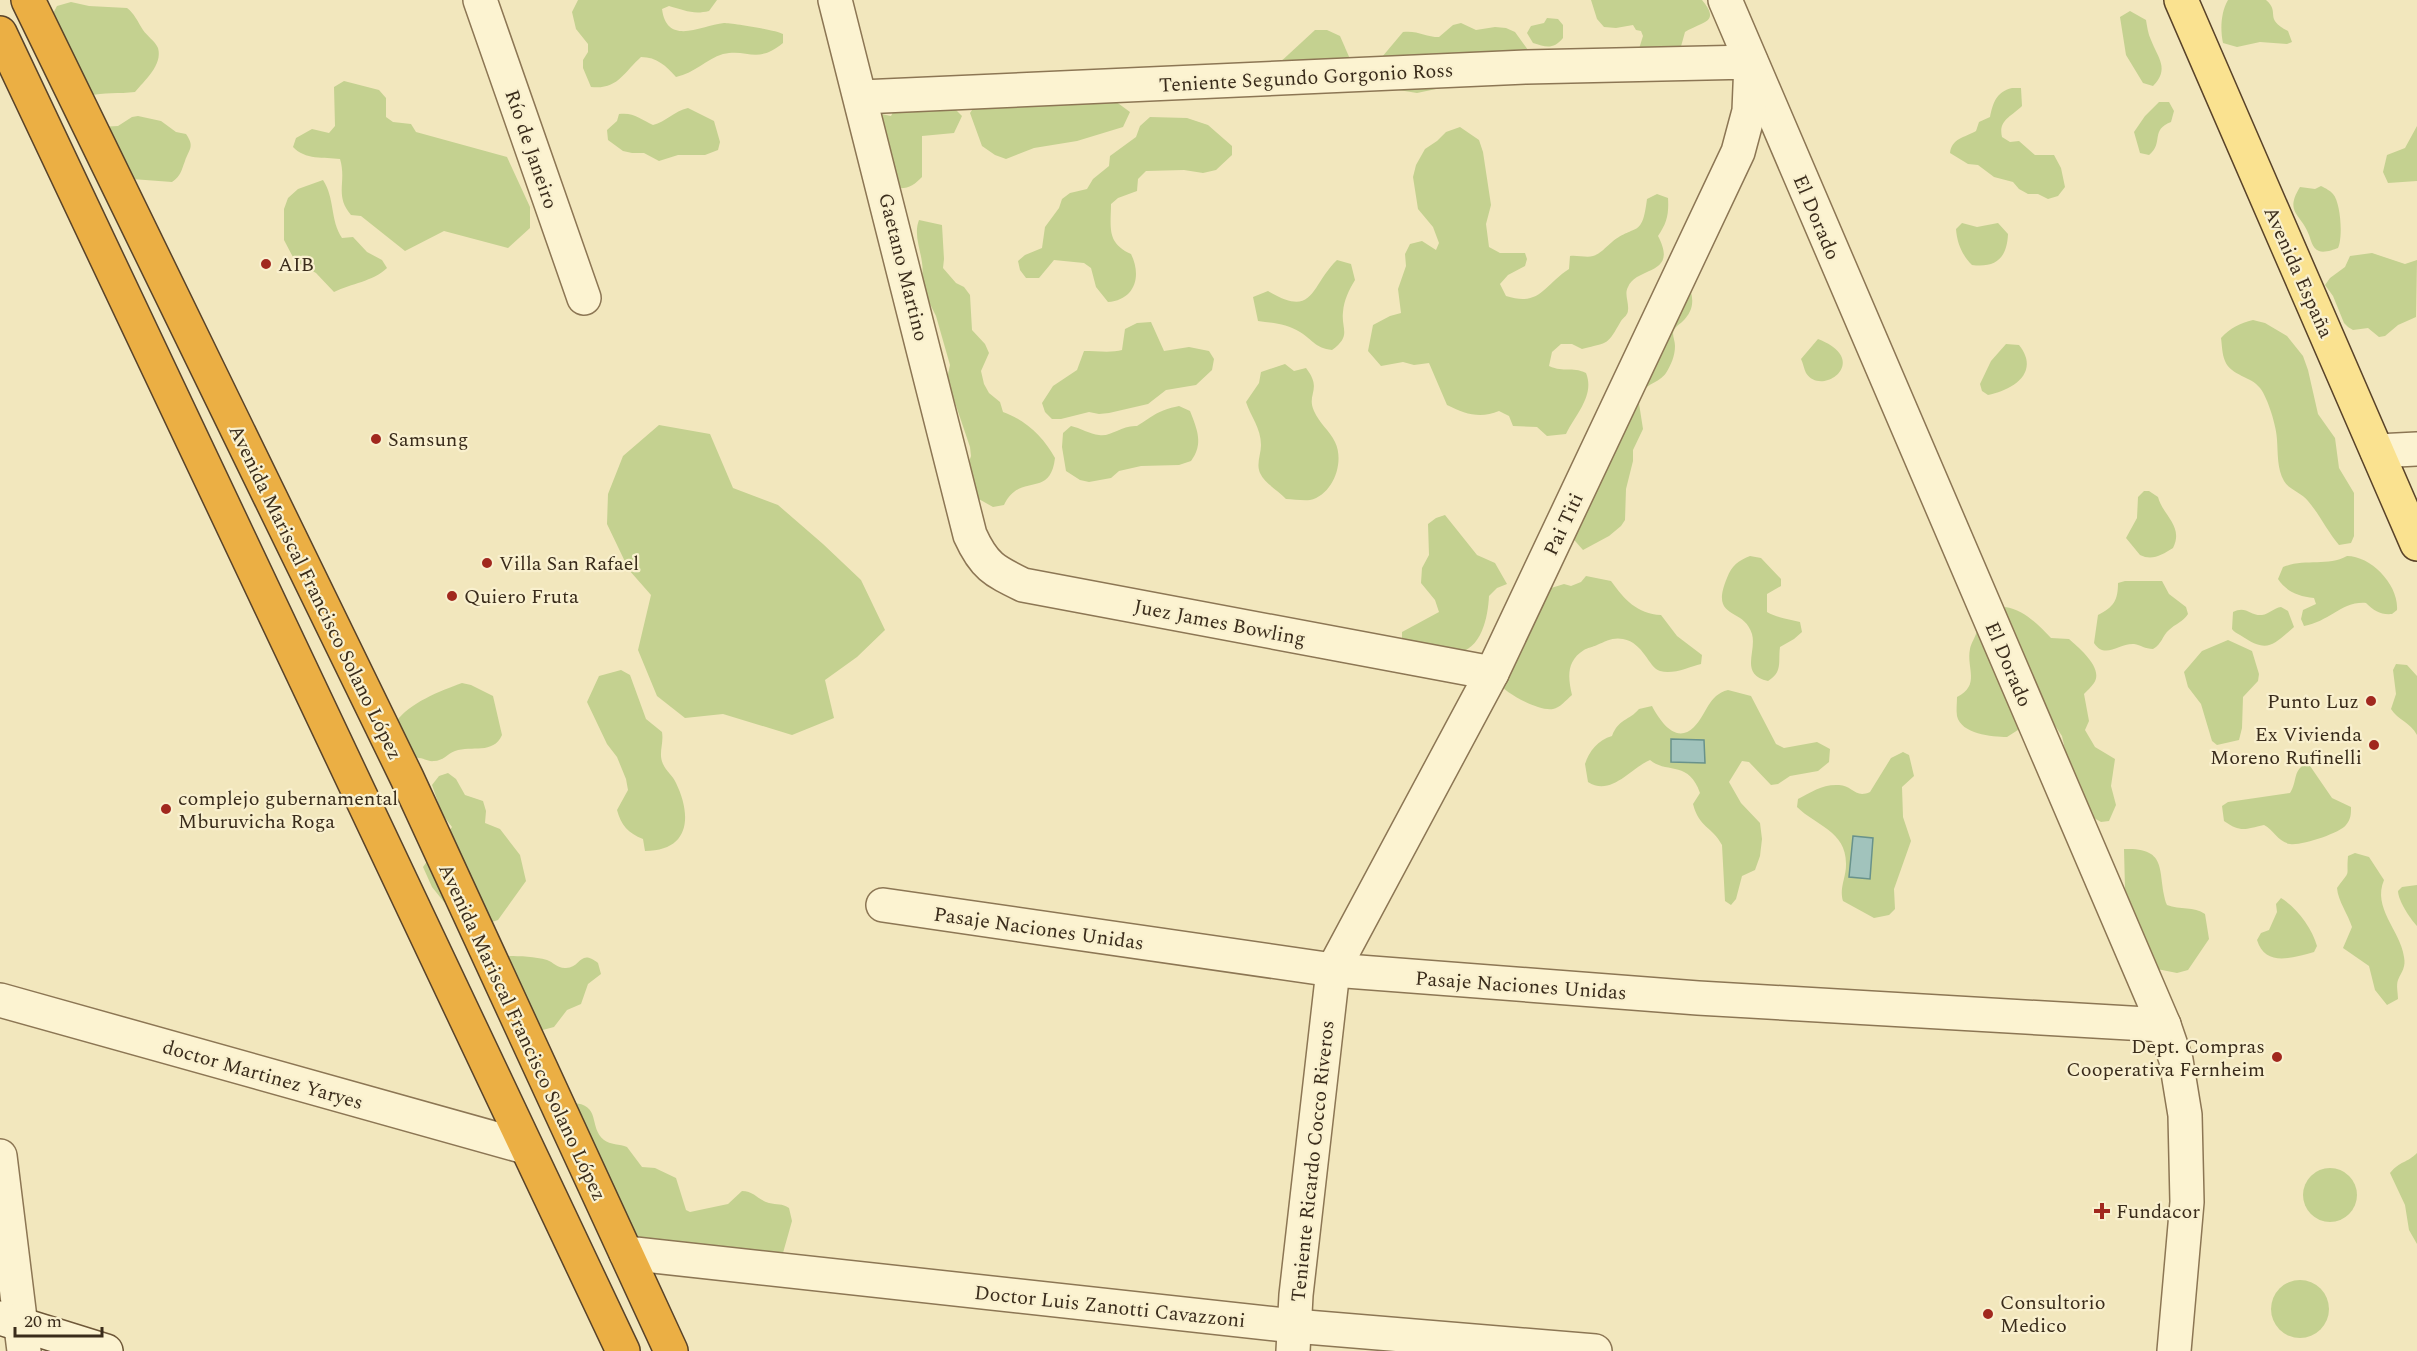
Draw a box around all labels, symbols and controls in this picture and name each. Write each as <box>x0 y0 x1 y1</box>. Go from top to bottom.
street label: Teniente Segundo Gorgonio Ross <box>1158 55 1454 101</box>
street label: Río de Janeiro <box>497 86 565 213</box>
street label: El Dorado <box>1785 170 1847 265</box>
street label: Gaetano Martino <box>870 190 936 345</box>
street label: Avenida España <box>2256 202 2341 343</box>
place label: AIB <box>278 250 314 280</box>
marker: AIB <box>259 257 273 271</box>
street label: Avenida Mariscal Francisco Solano López <box>221 420 410 765</box>
place label: Samsung <box>388 425 468 455</box>
marker: Samsung <box>369 432 383 446</box>
street label: Pai Titi <box>1536 488 1592 561</box>
place label: Villa San Rafael <box>499 549 639 579</box>
marker: Villa San Rafael <box>480 556 494 570</box>
place label: Quiero Fruta <box>464 582 579 612</box>
marker: Quiero Fruta <box>445 589 459 603</box>
street label: Juez James Bowling <box>1131 592 1308 654</box>
street label: El Dorado <box>1977 617 2039 712</box>
place label: Punto Luz <box>2267 687 2359 717</box>
marker: Punto Luz <box>2364 694 2378 708</box>
place label: Ex Vivienda Moreno Rufinelli <box>2210 720 2362 773</box>
marker: Ex Vivienda Moreno Rufinelli <box>2367 738 2381 752</box>
place label: complejo gubernamental Mburuvicha Roga <box>178 784 398 837</box>
marker: complejo gubernamental Mburuvicha Roga <box>159 802 173 816</box>
street label: Avenida Mariscal Francisco Solano López <box>430 859 614 1206</box>
street label: Pasaje Naciones Unidas <box>932 899 1146 959</box>
street label: Pasaje Naciones Unidas <box>1414 964 1628 1008</box>
street label: Teniente Ricardo Cocco Riveros <box>1283 1019 1343 1304</box>
street label: doctor Martinez Yaryes <box>159 1032 366 1118</box>
place label: Dept. Compras Cooperativa Fernheim <box>2066 1032 2265 1085</box>
marker: Dept. Compras Cooperativa Fernheim <box>2270 1050 2284 1064</box>
place label: Fundacor <box>2116 1197 2200 1227</box>
marker: Fundacor <box>2093 1202 2111 1220</box>
street label: Doctor Luis Zanotti Cavazzoni <box>973 1278 1247 1336</box>
place label: Consultorio Medico <box>2000 1288 2106 1341</box>
scale bar <box>15 1300 102 1338</box>
marker: Consultorio Medico <box>1981 1307 1995 1321</box>
text: 20 m <box>24 1308 62 1335</box>

